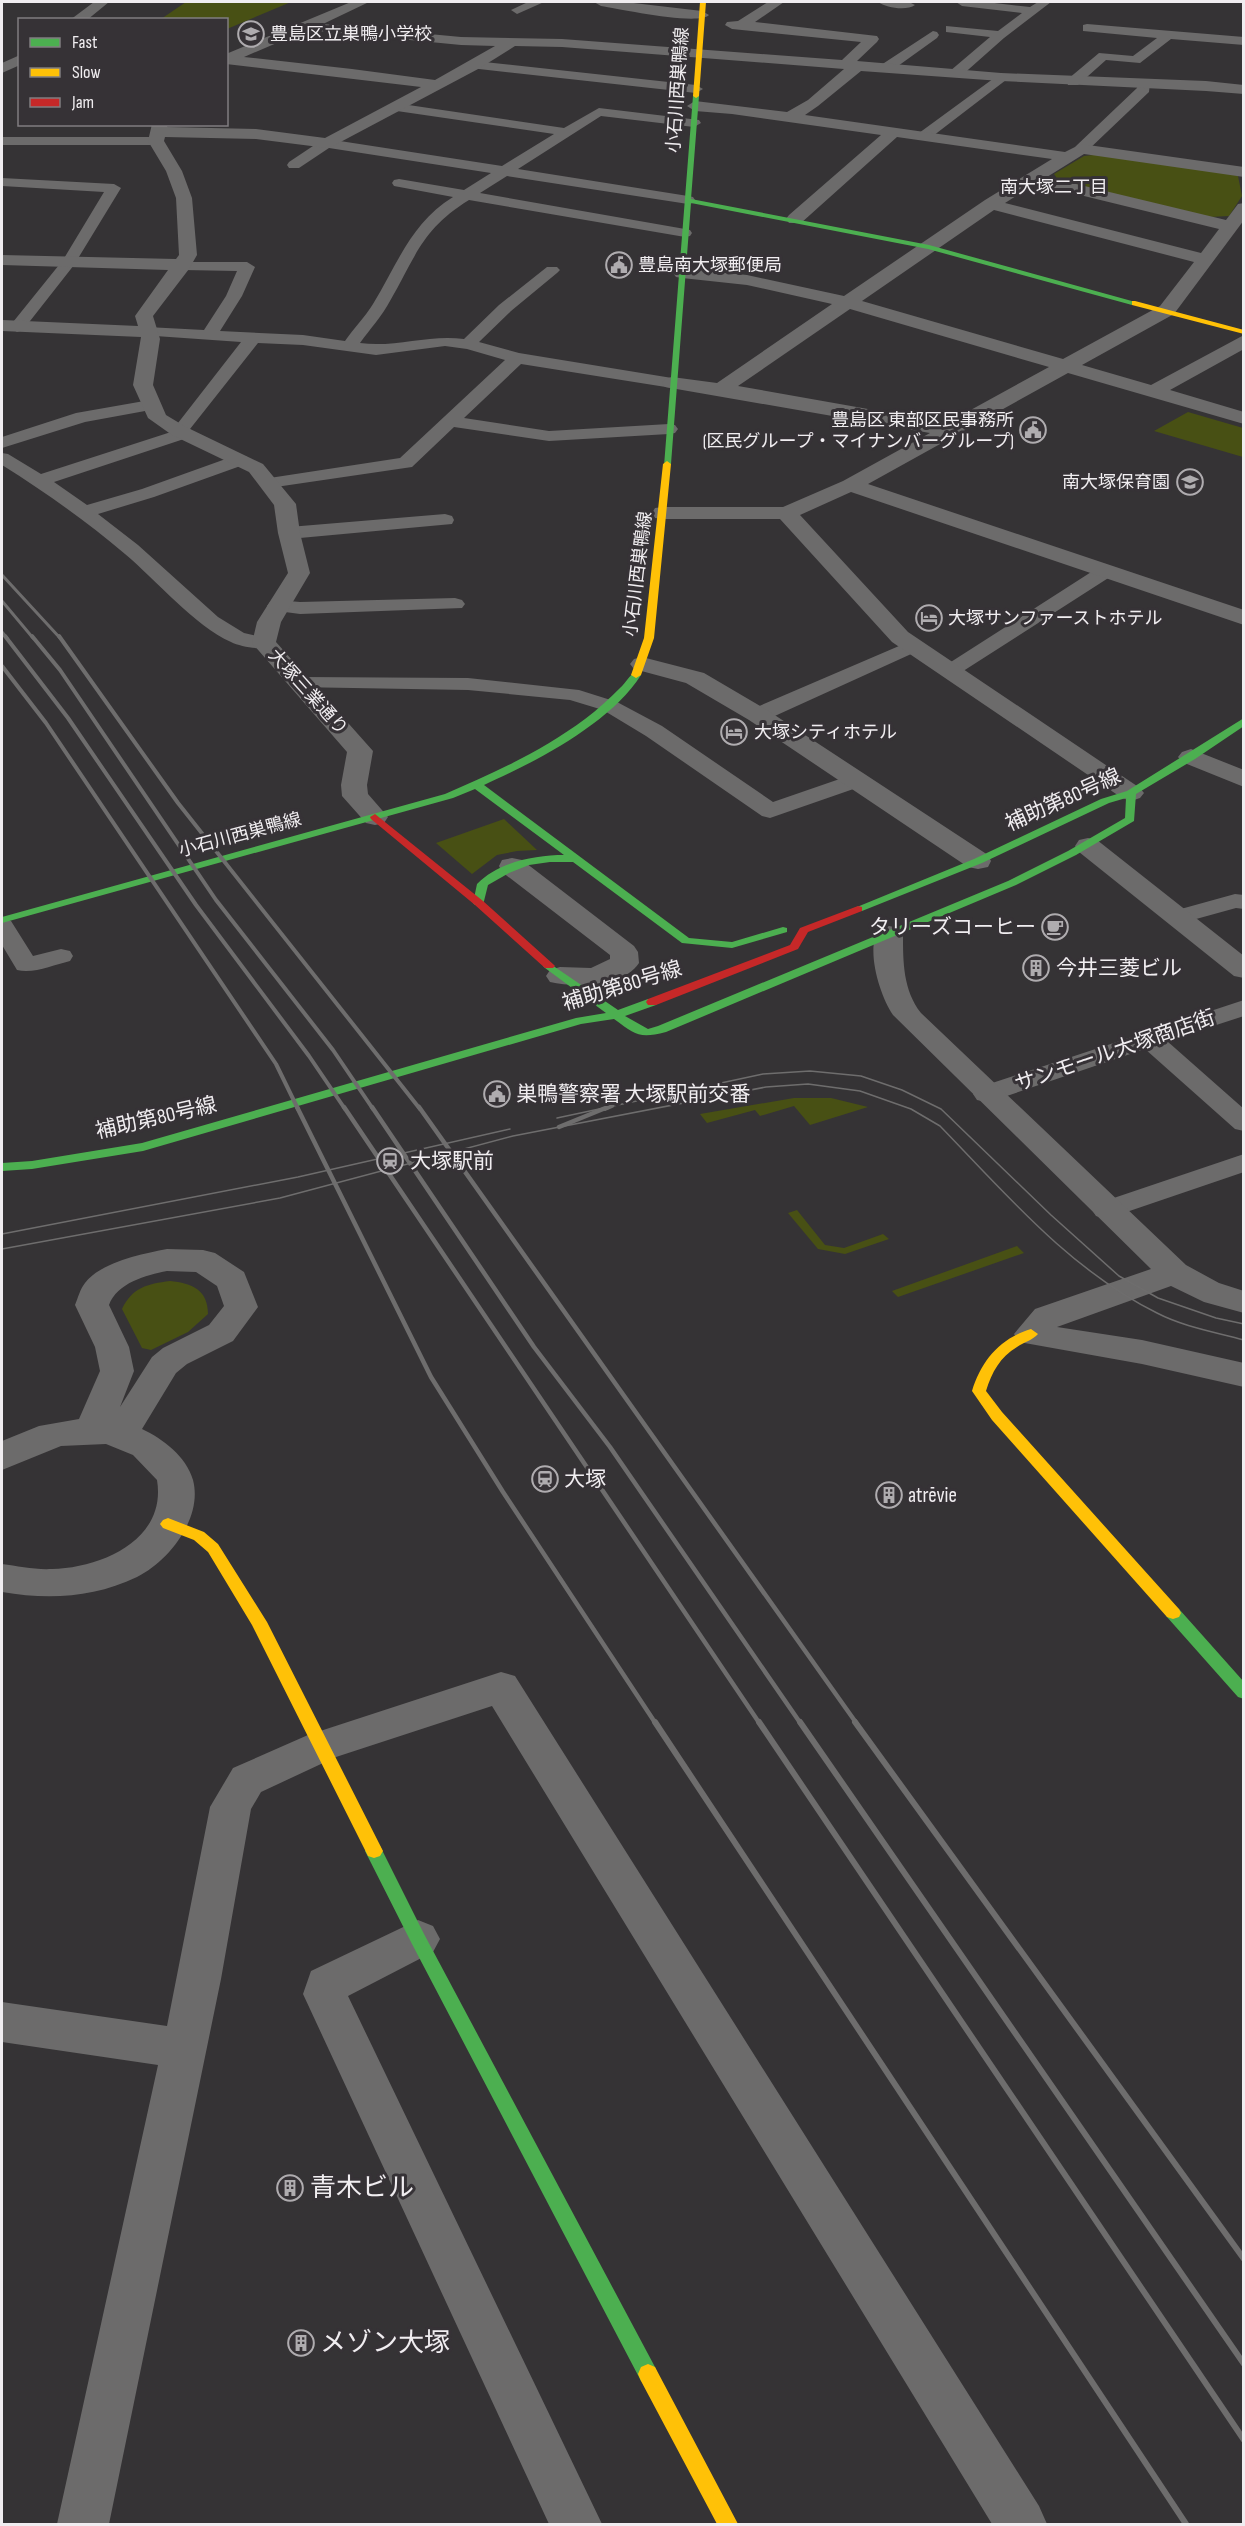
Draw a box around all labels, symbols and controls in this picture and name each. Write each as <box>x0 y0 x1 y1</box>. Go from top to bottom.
legend <box>18 18 228 126</box>
school or university icon: 豊島区立巣鴨小学校 <box>236 19 266 49</box>
place label: 豊島区立巣鴨小学校 <box>270 24 432 45</box>
street label: 小石川西巣鴨線 <box>663 26 693 154</box>
text: Fast <box>72 32 98 53</box>
text: Slow <box>72 62 101 83</box>
text: Jam <box>71 92 94 113</box>
district label: 南大塚二丁目 <box>1000 177 1108 198</box>
public building icon: 豊島南大塚郵便局 <box>604 250 634 280</box>
place label: 豊島南大塚郵便局 <box>638 255 782 276</box>
place label: 豊島区 東部区民事務所 (区民グループ・マイナンバーグループ) <box>703 410 1014 452</box>
public building icon: 豊島区 東部区民事務所 (区民グループ・マイナンバーグループ) <box>1018 415 1048 445</box>
school or university icon: 南大塚保育園 <box>1175 467 1205 497</box>
place label: 南大塚保育園 <box>1062 472 1170 493</box>
street label: 小石川西巣鴨線 <box>620 510 656 638</box>
hotel icon: 大塚サンファーストホテル <box>914 603 944 633</box>
place label: 大塚サンファーストホテル <box>948 608 1163 629</box>
street label: 大塚三業通り <box>264 645 352 739</box>
hotel icon: 大塚シティホテル <box>719 717 749 747</box>
place label: 大塚シティホテル <box>754 722 897 743</box>
street label: 補助第80号線 <box>1001 763 1125 837</box>
street label: 小石川西巣鴨線 <box>176 809 304 861</box>
cafe icon: タリーズコーヒー <box>1040 912 1070 942</box>
place label: タリーズコーヒー <box>869 915 1036 940</box>
building icon: 今井三菱ビル <box>1021 953 1051 983</box>
street label: 補助第80号線 <box>559 956 685 1016</box>
place label: 今井三菱ビル <box>1056 956 1182 981</box>
street label: サンモール大塚商店街 <box>1012 1005 1218 1097</box>
public building icon: 巣鴨警察署 大塚駅前交番 <box>482 1079 512 1109</box>
place label: 巣鴨警察署 大塚駅前交番 <box>516 1082 750 1107</box>
street label: 補助第80号線 <box>93 1092 219 1144</box>
station icon: 大塚駅前 <box>375 1146 405 1176</box>
place label: 大塚駅前 <box>410 1149 494 1174</box>
station icon: 大塚 <box>530 1464 560 1494</box>
place label: 大塚 <box>564 1467 606 1492</box>
building icon: atrēvie <box>874 1480 904 1510</box>
place label: atrēvie <box>908 1483 957 1508</box>
building icon: 青木ビル <box>275 2173 305 2203</box>
place label: 青木ビル <box>310 2173 414 2204</box>
building icon: メゾン大塚 <box>286 2328 316 2358</box>
place label: メゾン大塚 <box>320 2328 450 2359</box>

